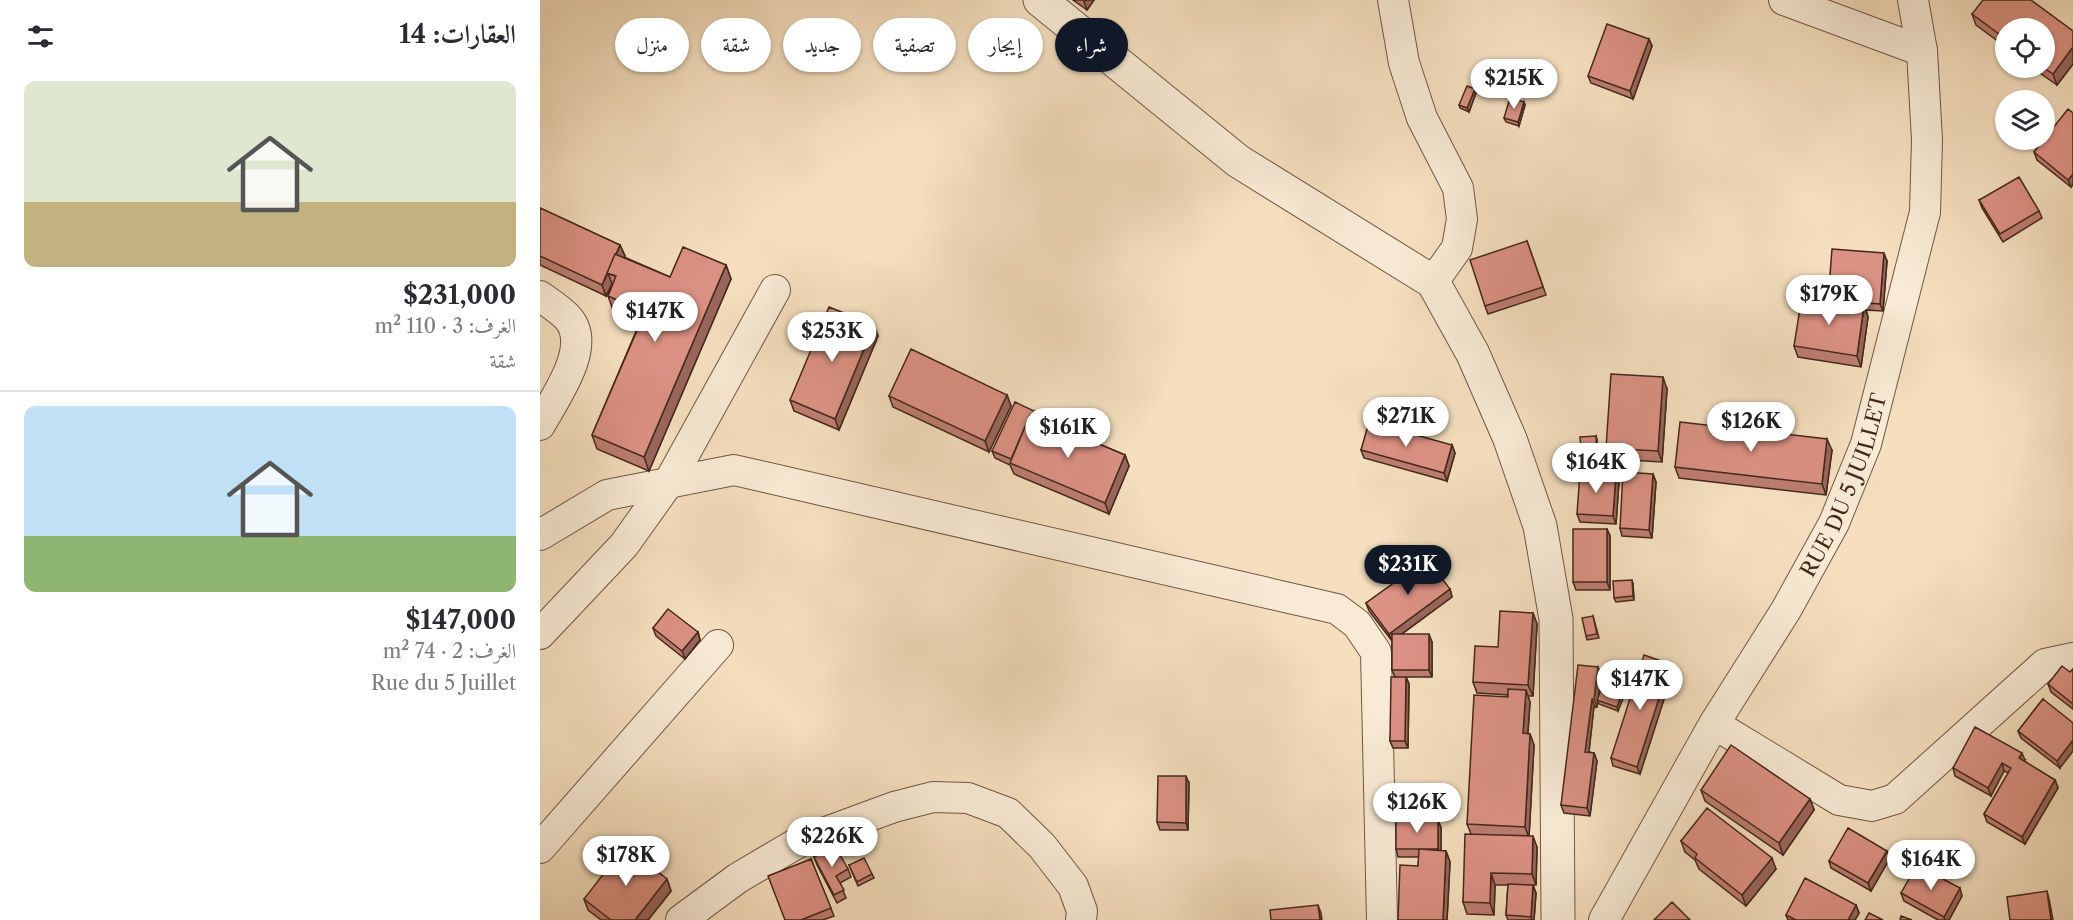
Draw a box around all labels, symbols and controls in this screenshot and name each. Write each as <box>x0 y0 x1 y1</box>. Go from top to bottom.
text: العقارات: 14 <box>399 18 516 50</box>
chip: منزل <box>615 18 689 72</box>
chip: شقة <box>701 18 771 72</box>
chip: جديد <box>783 18 861 72</box>
chip: تصفية <box>873 18 956 72</box>
chip: إيجار <box>968 18 1043 72</box>
chip: شراء <box>1055 18 1128 72</box>
map controls <box>1995 18 2055 150</box>
button: locate <box>1995 18 2055 78</box>
icon: filters <box>24 20 57 53</box>
pin: $215K <box>1472 59 1556 110</box>
text: $215K <box>1485 66 1544 90</box>
button: layers <box>1995 90 2055 150</box>
icon: home <box>216 120 324 228</box>
pin: $179K <box>1787 275 1871 326</box>
text: $231,000 <box>403 279 516 311</box>
text: $179K <box>1800 282 1858 306</box>
pin: $147K <box>613 292 697 343</box>
text: $147K <box>626 299 684 323</box>
pin: $253K <box>790 312 874 363</box>
text: الغرف: 3 · 110 m² <box>374 314 516 338</box>
text: $253K <box>801 319 863 343</box>
text: شقة <box>490 349 516 373</box>
street label: RUE DU 5 JUILLET <box>1794 390 1891 581</box>
pin: $271K <box>1364 397 1448 448</box>
pin: $126K <box>1709 402 1793 453</box>
text: $271K <box>1377 404 1435 428</box>
pin: $161K <box>1026 408 1110 459</box>
text: $126K <box>1721 409 1781 433</box>
text: $161K <box>1039 415 1097 439</box>
pin: $164K <box>1554 443 1638 494</box>
icon: home <box>216 445 324 553</box>
text: $164K <box>1566 450 1626 474</box>
pin: $231K <box>1366 545 1450 596</box>
text: $231K <box>1378 552 1438 576</box>
text: $147,000 <box>406 604 516 636</box>
text: الغرف: 2 · 74 m² <box>383 639 516 663</box>
pin: $147K <box>1598 660 1682 711</box>
text: $147K <box>1611 667 1669 691</box>
text: Rue du 5 Juillet <box>371 671 516 695</box>
pin: $126K <box>1375 783 1459 834</box>
text: $126K <box>1387 790 1447 814</box>
pin: $226K <box>790 817 874 868</box>
text: $226K <box>801 824 863 848</box>
pin: $178K <box>584 836 668 887</box>
pin: $164K <box>1889 840 1973 891</box>
text: $178K <box>597 843 655 867</box>
text: $164K <box>1901 847 1961 871</box>

